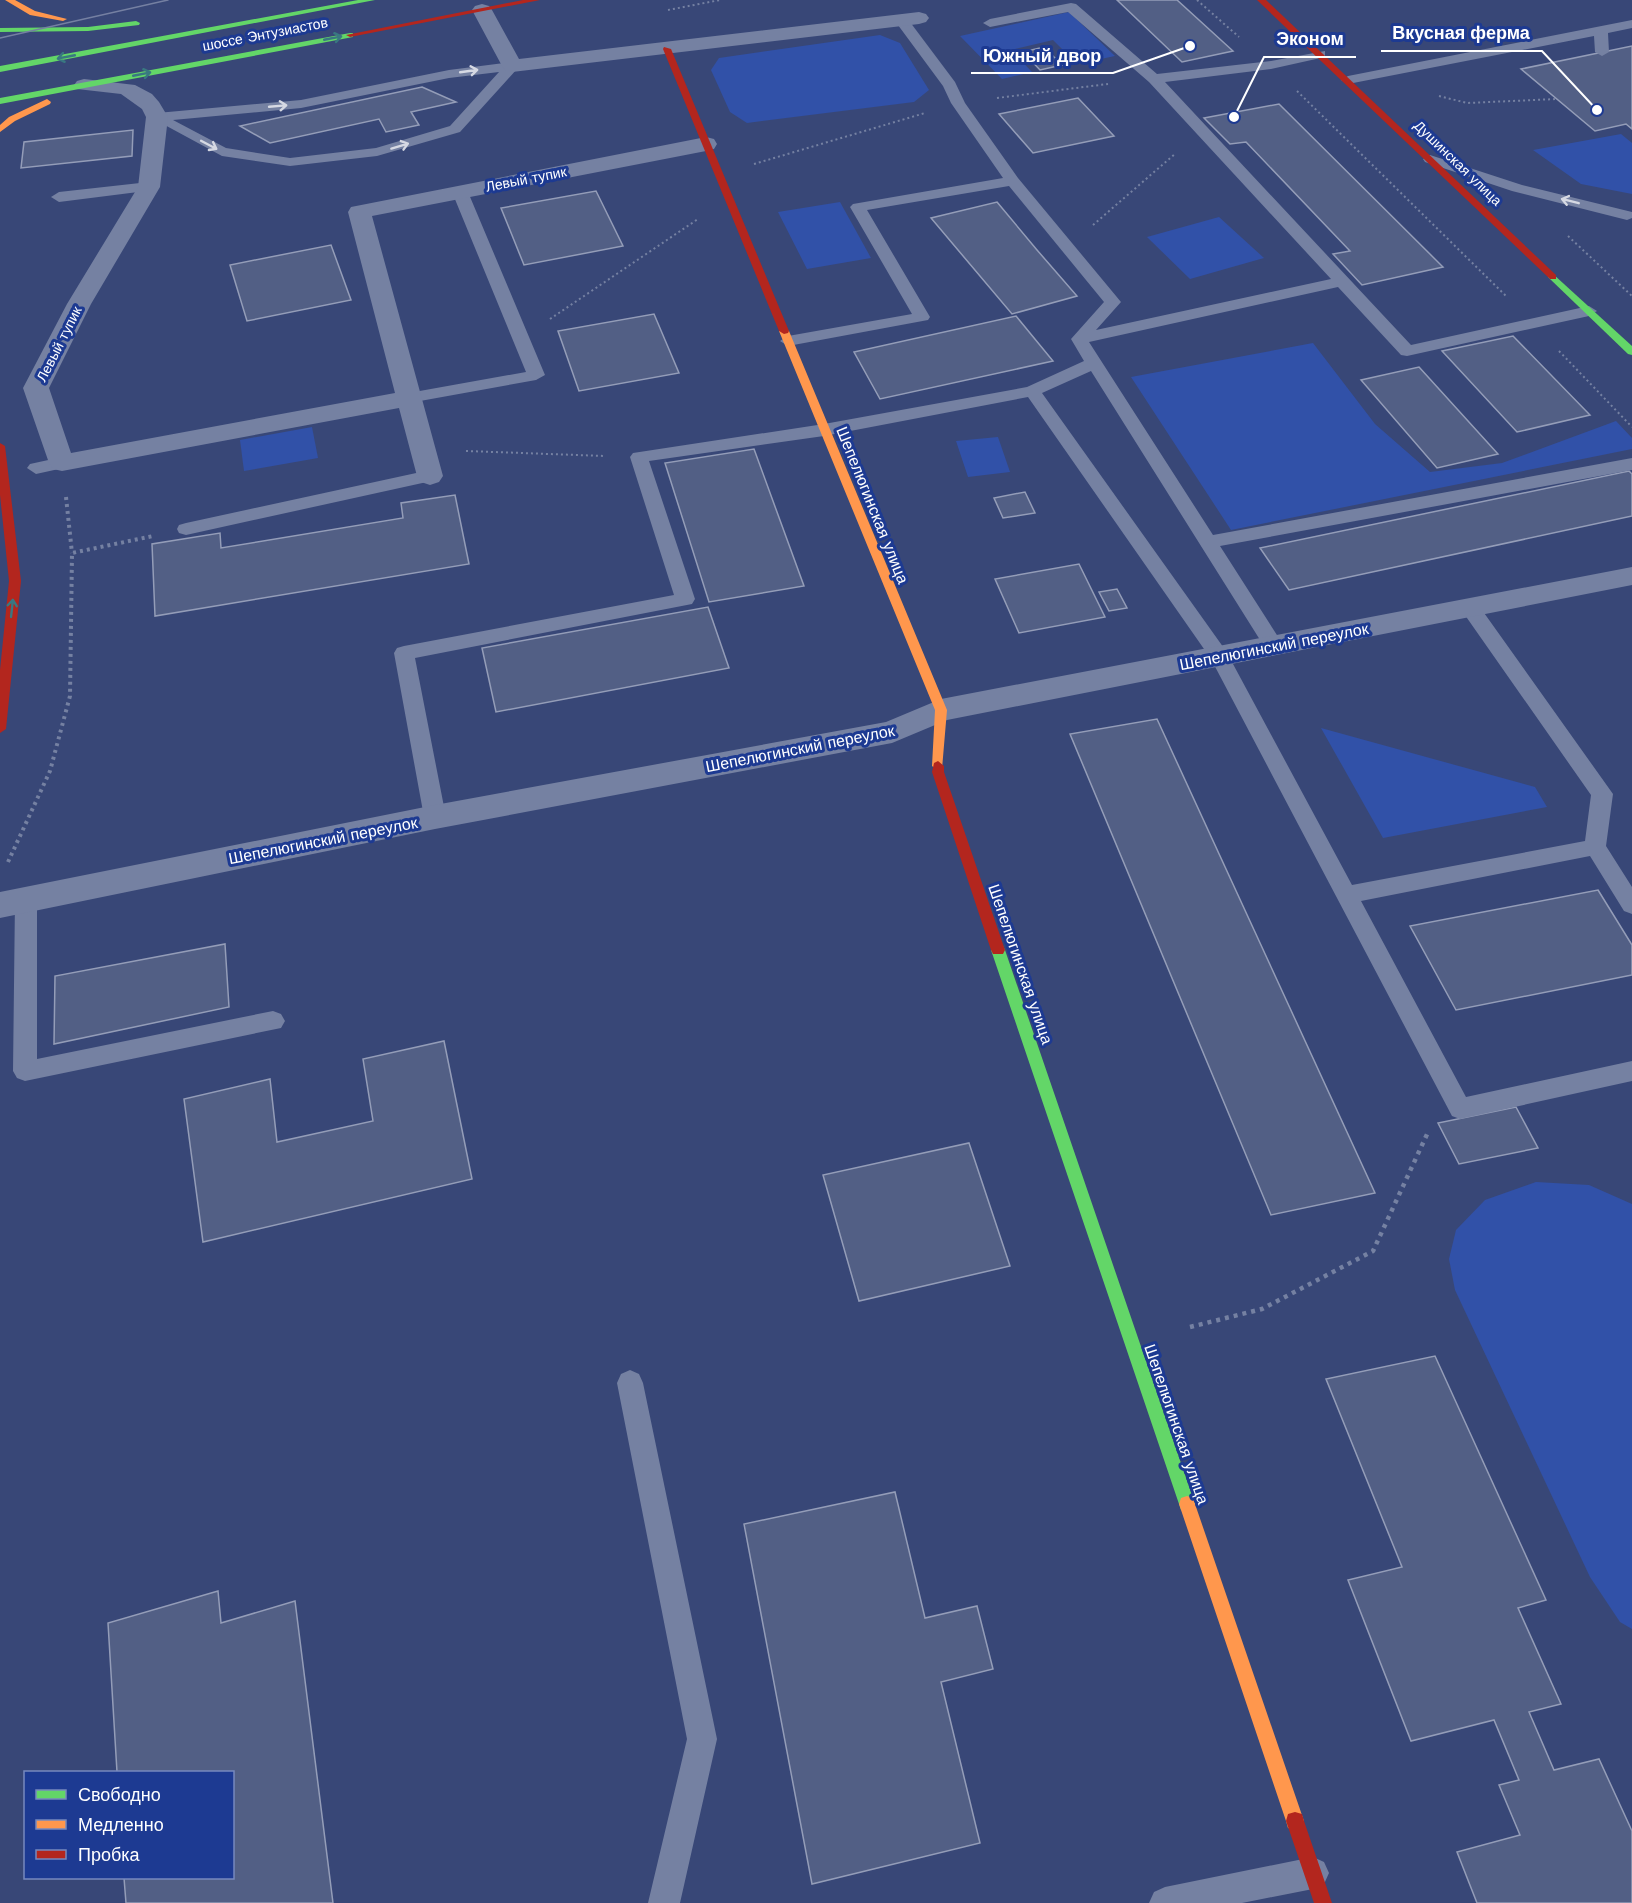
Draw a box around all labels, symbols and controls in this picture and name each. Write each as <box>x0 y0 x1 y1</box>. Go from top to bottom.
street label: шоссе Энтузиастов <box>201 14 329 54</box>
callout: Вкусная ферма <box>1381 15 1542 51</box>
callout: Эконом <box>1264 21 1356 57</box>
text: Вкусная ферма <box>1392 22 1531 43</box>
text: Эконом <box>1276 28 1344 49</box>
one-way arrow <box>323 32 343 43</box>
callout: Южный двор <box>971 37 1113 73</box>
text: Южный двор <box>983 45 1101 66</box>
one-way arrow <box>57 52 76 63</box>
one-way arrow <box>459 66 479 77</box>
one-way arrow <box>131 68 151 79</box>
one-way arrow <box>267 101 287 112</box>
street label: Душинская улица <box>1411 117 1505 209</box>
one-way arrow <box>199 140 217 151</box>
one-way arrow <box>390 140 409 151</box>
street label: Левый тупик <box>484 163 569 195</box>
one-way arrow <box>1561 195 1580 207</box>
street label: Левый тупик <box>33 303 85 384</box>
street label: Шепелюгинская улица <box>832 424 913 587</box>
one-way arrow <box>7 598 18 618</box>
street label: Шепелюгинский переулок <box>1178 619 1371 674</box>
street label: Шепелюгинский переулок <box>704 721 897 776</box>
street label: Шепелюгинский переулок <box>227 813 420 868</box>
street label: Шепелюгинская улица <box>984 882 1057 1047</box>
street label: Шепелюгинская улица <box>1140 1342 1213 1507</box>
legend <box>24 1771 234 1879</box>
text: Свободно <box>78 1784 161 1805</box>
text: Медленно <box>78 1814 164 1835</box>
text: Пробка <box>78 1844 141 1865</box>

